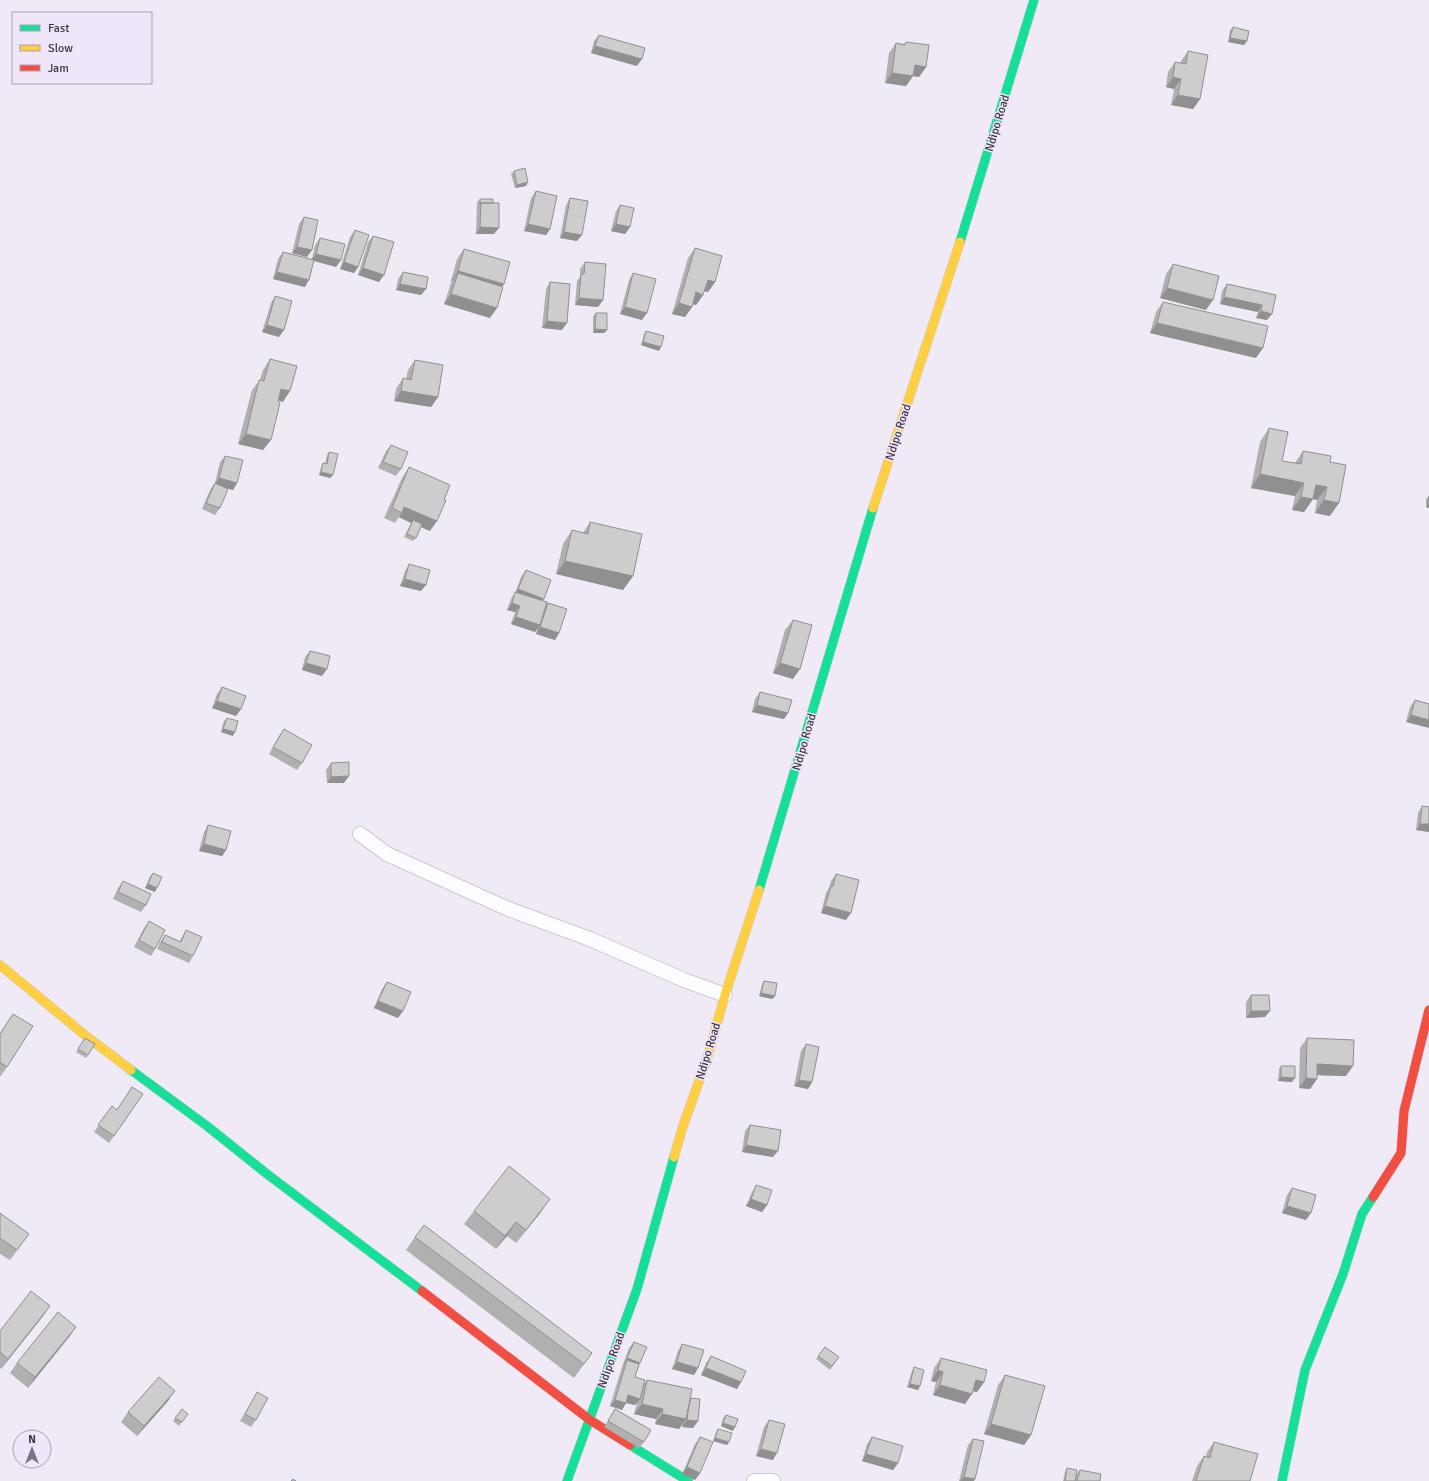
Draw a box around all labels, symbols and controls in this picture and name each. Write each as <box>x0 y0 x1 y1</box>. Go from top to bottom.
legend <box>12 12 152 84</box>
text: Fast <box>48 21 69 36</box>
text: Slow <box>48 41 73 56</box>
text: Jam <box>48 61 69 76</box>
street label: Ndipo Road <box>982 93 1013 153</box>
street label: Ndipo Road <box>882 402 915 462</box>
street label: Ndipo Road <box>789 712 820 772</box>
street label: Ndipo Road <box>693 1021 724 1081</box>
street label: Ndipo Road <box>594 1330 629 1390</box>
north arrow <box>12 1429 52 1469</box>
text: N <box>28 1433 36 1446</box>

